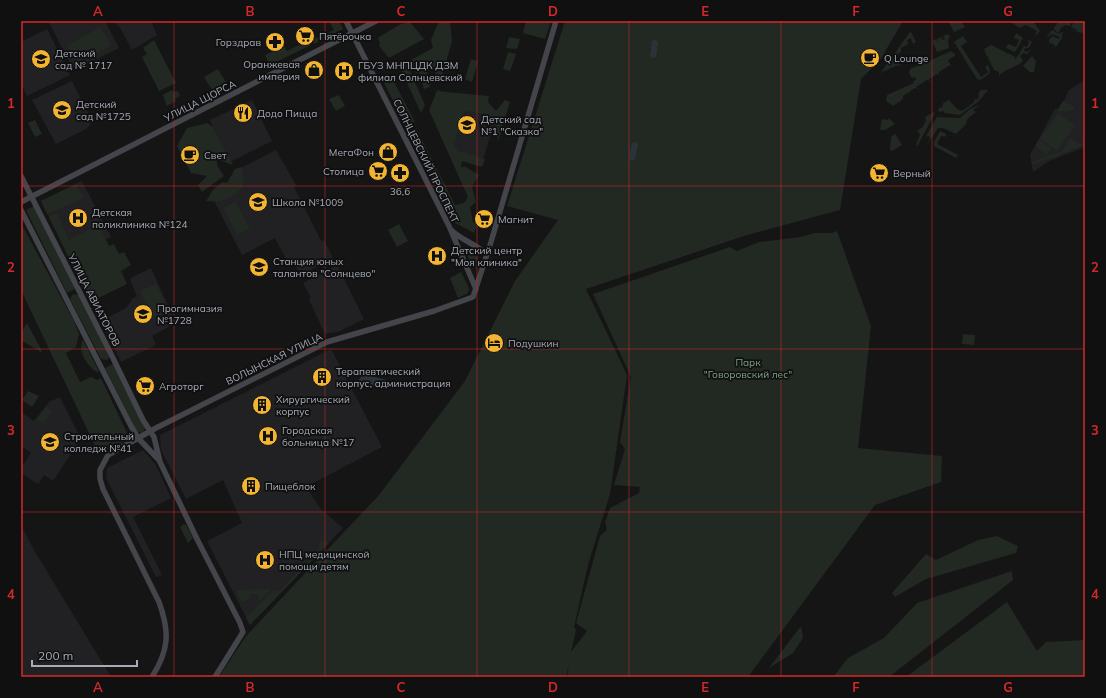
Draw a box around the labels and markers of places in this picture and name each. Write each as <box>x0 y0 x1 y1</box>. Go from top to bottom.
supermarket icon: Пятёрочка <box>294 25 316 47</box>
place label: Пятёрочка <box>319 30 371 43</box>
pharmacy icon: Горздрав <box>264 31 286 53</box>
place label: Горздрав <box>216 36 261 49</box>
place label: Детский сад № 1717 <box>55 47 112 72</box>
cafe icon: Q Lounge <box>859 47 881 69</box>
school or university icon: Детский сад № 1717 <box>30 48 52 70</box>
place label: Q Lounge <box>884 52 929 65</box>
place label: Оранжевая империя <box>243 58 300 83</box>
shop icon: Оранжевая империя <box>303 59 325 81</box>
place label: ГБУЗ МНПЦДК ДЗМ филиал Солнцевский <box>358 59 462 84</box>
hospital icon: ГБУЗ МНПЦДК ДЗМ филиал Солнцевский <box>333 60 355 82</box>
place label: Детский сад №1725 <box>76 98 131 123</box>
school or university icon: Детский сад №1725 <box>51 99 73 121</box>
restaurant icon: Додо Пицца <box>232 102 254 124</box>
place label: Додо Пицца <box>257 107 317 120</box>
place label: Детский сад №1 "Сказка" <box>481 113 543 138</box>
school or university icon: Детский сад №1 "Сказка" <box>456 114 478 136</box>
shop icon: МегаФон <box>377 141 399 163</box>
cafe icon: Свет <box>179 144 201 166</box>
place label: МегаФон <box>329 146 374 159</box>
place label: Свет <box>204 149 227 162</box>
supermarket icon: Столица <box>367 160 389 182</box>
pharmacy icon: 36,6 <box>389 162 411 184</box>
supermarket icon: Верный <box>868 162 890 184</box>
place label: Столица <box>323 165 364 178</box>
place label: Верный <box>893 167 931 180</box>
place label: 36,6 <box>390 185 410 198</box>
school or university icon: Школа №1009 <box>247 191 269 213</box>
place label: Школа №1009 <box>272 196 343 209</box>
place label: Детская поликлиника №124 <box>92 206 188 231</box>
hospital icon: Детская поликлиника №124 <box>67 207 89 229</box>
supermarket icon: Магнит <box>473 208 495 230</box>
place label: Магнит <box>498 213 534 226</box>
place label: Детский центр "Моя клиника" <box>451 244 522 269</box>
hospital icon: Детский центр "Моя клиника" <box>426 245 448 267</box>
place label: Станция юных талантов "Солнцево" <box>273 255 375 280</box>
school or university icon: Станция юных талантов "Солнцево" <box>248 256 270 278</box>
place label: Прогимназия №1728 <box>157 302 222 327</box>
school or university icon: Прогимназия №1728 <box>132 303 154 325</box>
hotel icon: Подушкин <box>483 332 505 354</box>
place label: Подушкин <box>508 337 558 350</box>
place label: Терапевтический корпус, администрация <box>336 365 451 390</box>
building icon: Терапевтический корпус, администрация <box>311 366 333 388</box>
supermarket icon: Агроторг <box>134 375 156 397</box>
place label: Агроторг <box>159 380 204 393</box>
place label: Хирургический корпус <box>276 393 350 418</box>
building icon: Хирургический корпус <box>251 394 273 416</box>
place label: Городская больница №17 <box>282 424 355 449</box>
hospital icon: Городская больница №17 <box>257 425 279 447</box>
place label: Строительный колледж №41 <box>64 430 134 455</box>
school or university icon: Строительный колледж №41 <box>39 431 61 453</box>
building icon: Пищеблок <box>240 475 262 497</box>
place label: Пищеблок <box>265 480 316 493</box>
place label: НПЦ медицинской помощи детям <box>279 548 370 573</box>
hospital icon: НПЦ медицинской помощи детям <box>254 549 276 571</box>

